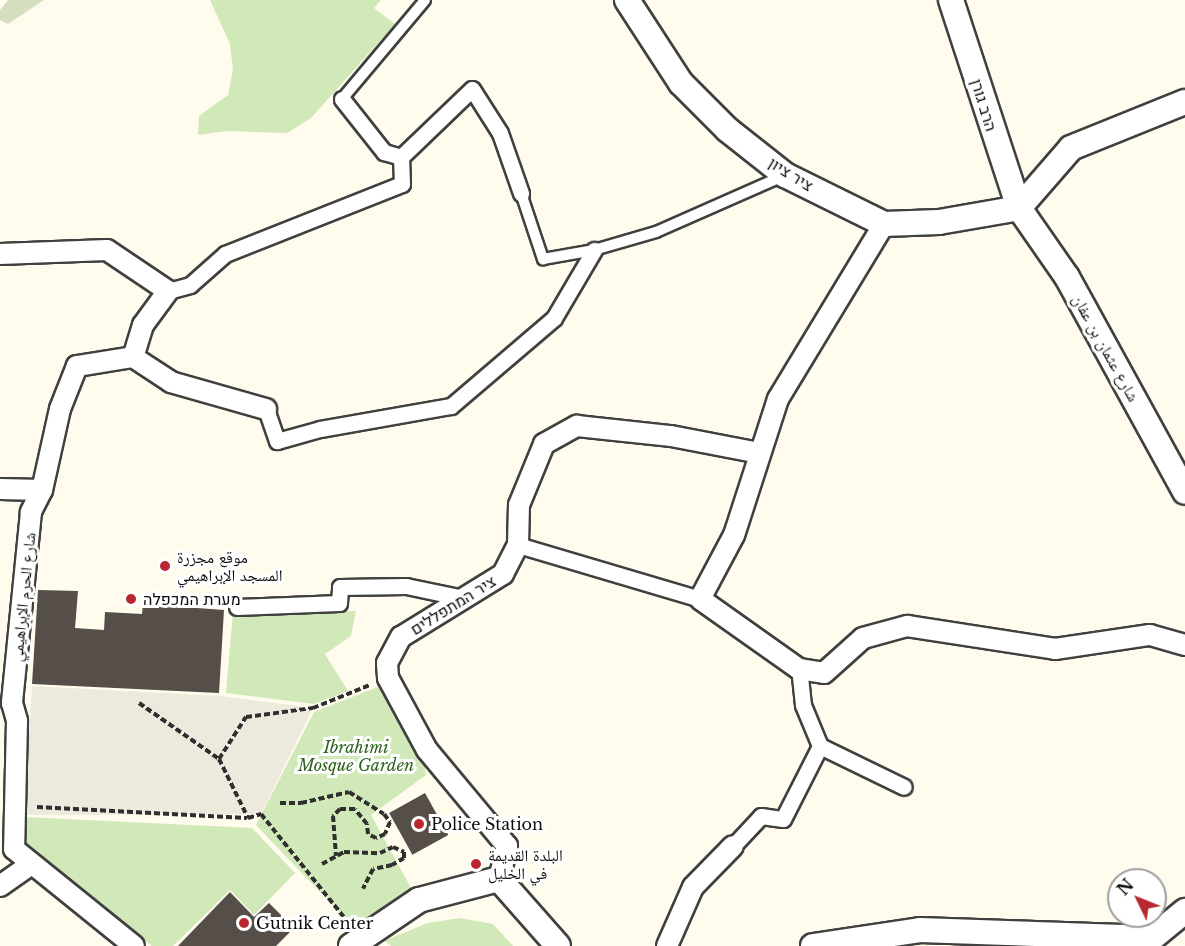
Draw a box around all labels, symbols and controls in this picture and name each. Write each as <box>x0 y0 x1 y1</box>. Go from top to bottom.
street label: הרב גורן <box>967 77 1001 133</box>
street label: ציר ציון <box>765 153 817 195</box>
street label: شارع عثمان بن عفان <box>1069 291 1143 405</box>
street label: شارع الحرم الإبراهيمي <box>7 531 39 663</box>
place label: موقع مجزرة المسجد الإبراهيمي <box>177 547 283 585</box>
marker: موقع مجزرة المسجد الإبراهيمي <box>158 559 172 573</box>
street label: ציר המתפללים <box>407 571 499 639</box>
place label: מערת המכפלה <box>143 589 241 609</box>
marker: מערת המכפלה <box>124 592 138 606</box>
park label: Ibrahimi Mosque Garden <box>298 737 414 775</box>
place label: Police Station <box>431 814 543 834</box>
marker: Police Station <box>412 817 426 831</box>
place label: البلدة القديمة في الخليل <box>488 845 563 883</box>
marker: البلدة القديمة في الخليل <box>469 857 483 871</box>
north arrow <box>1107 868 1167 928</box>
text: N <box>1113 875 1138 899</box>
place label: Gutnik Center <box>256 913 373 933</box>
marker: Gutnik Center <box>237 916 251 930</box>

